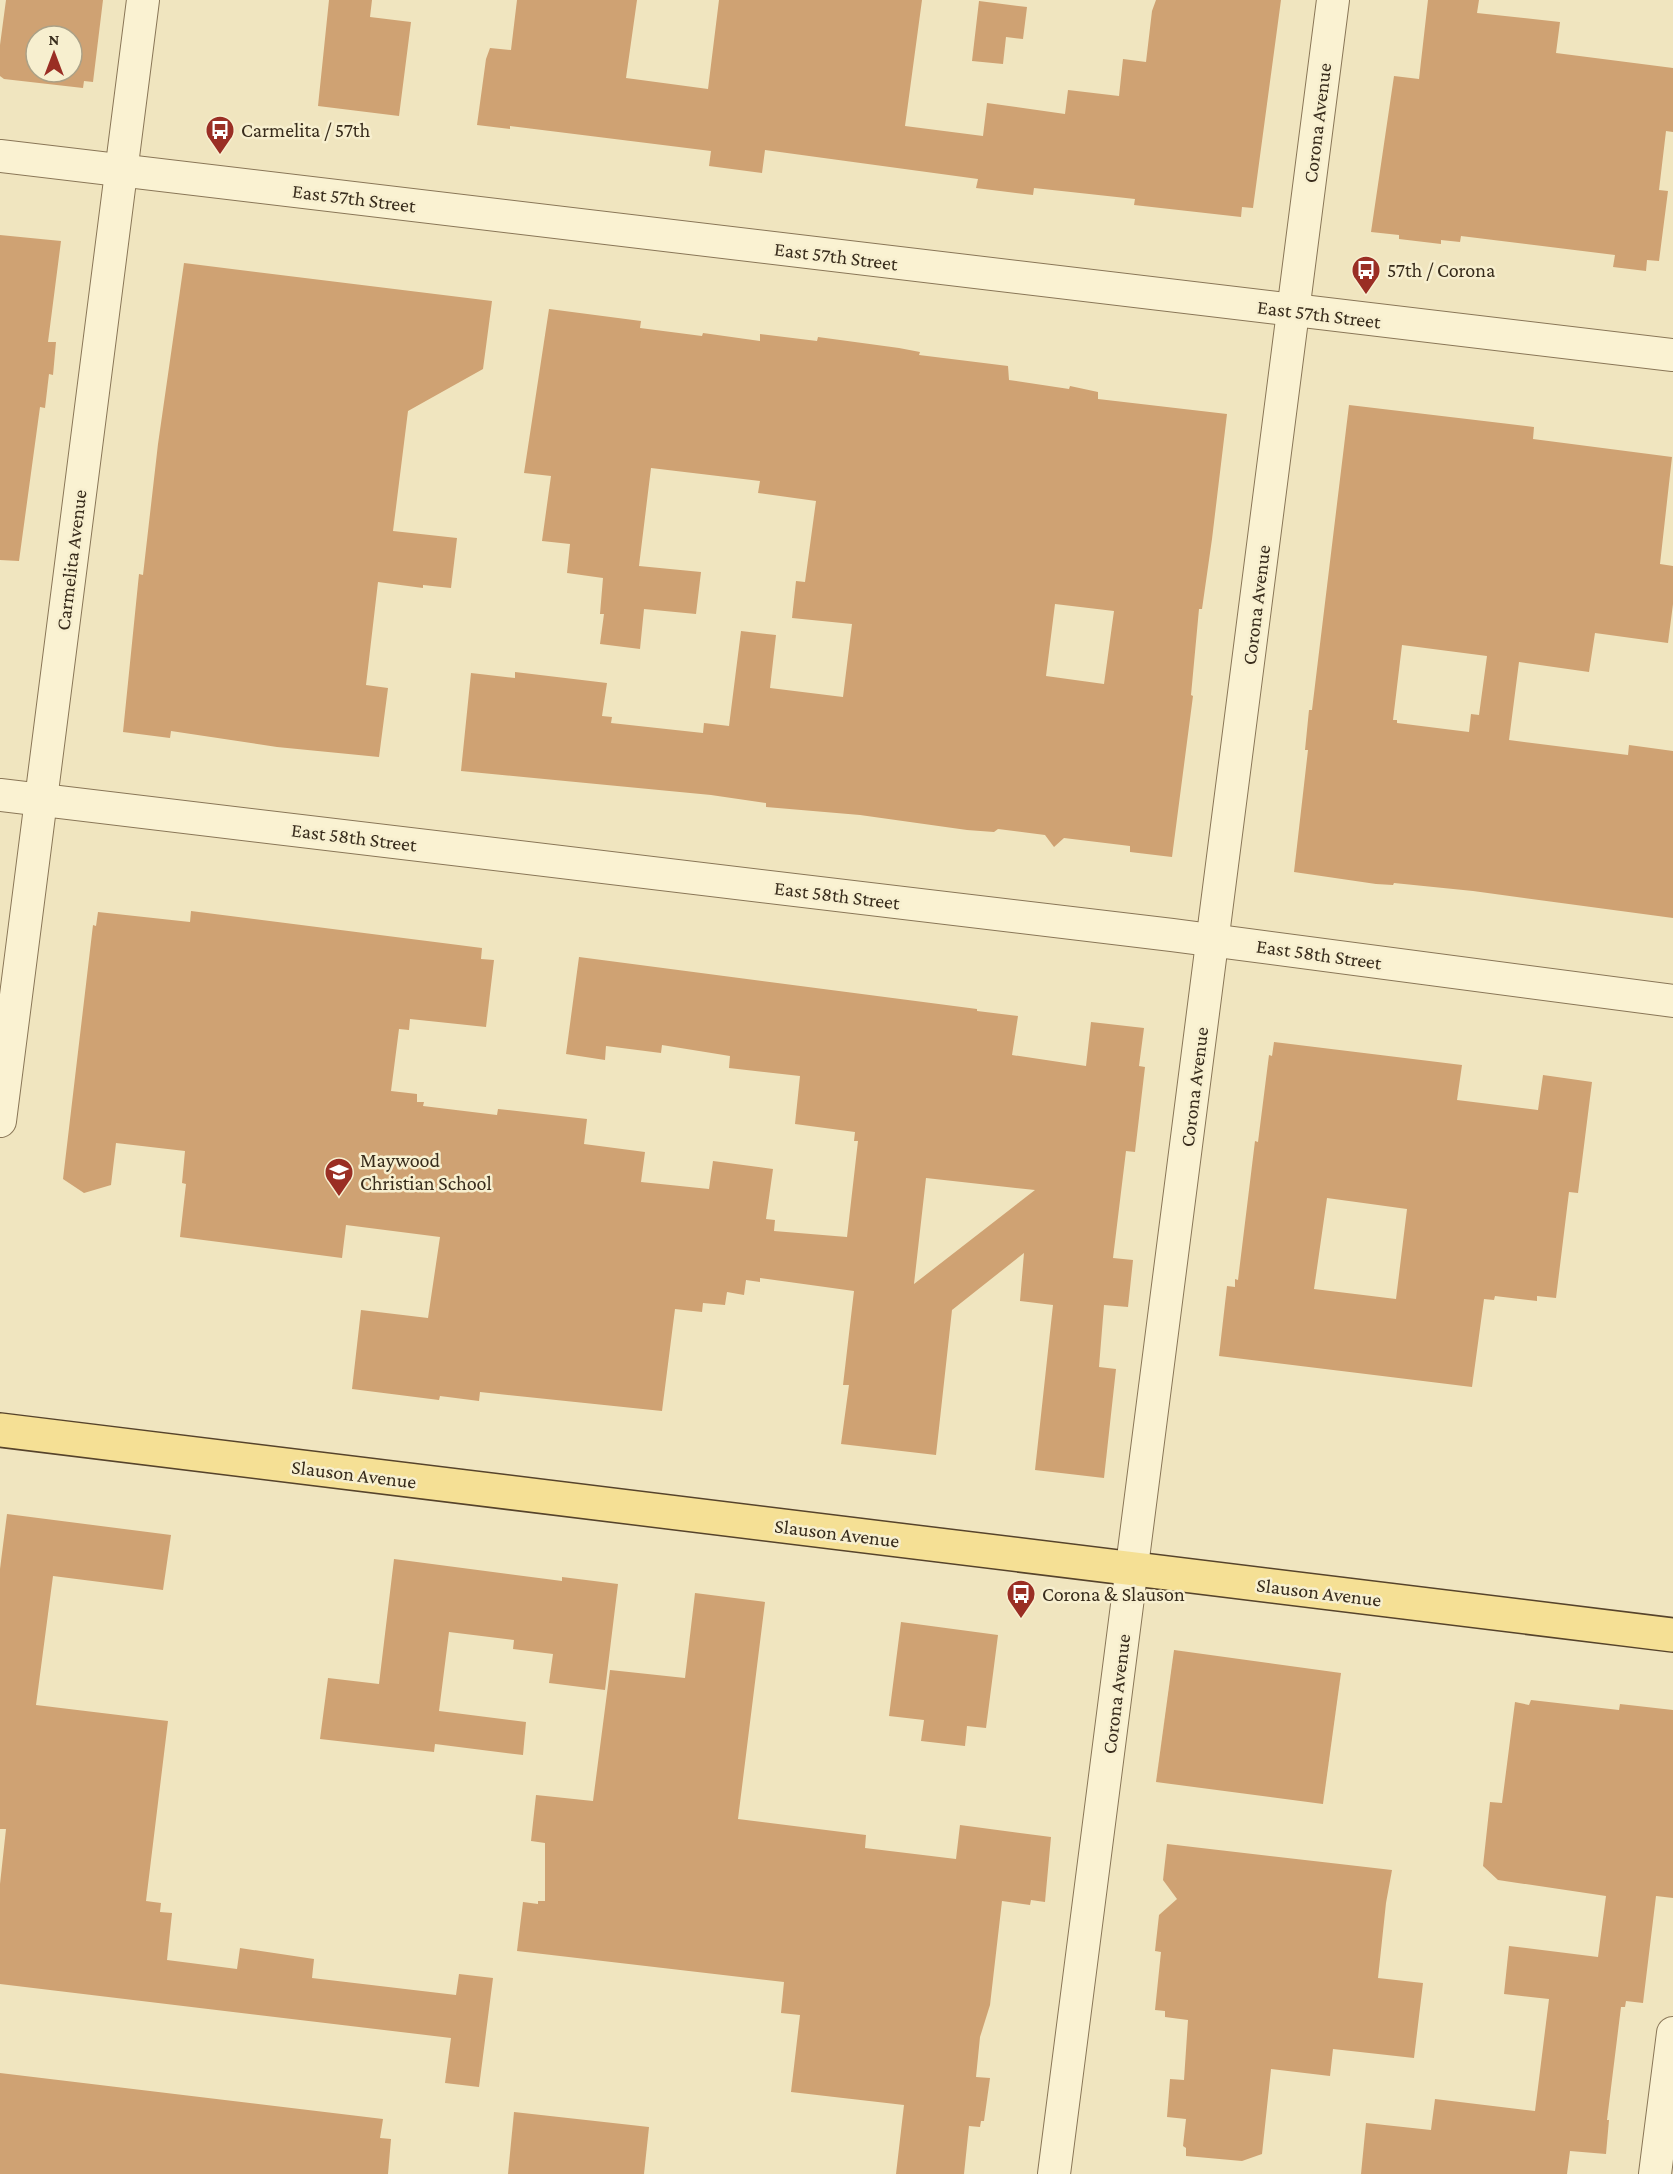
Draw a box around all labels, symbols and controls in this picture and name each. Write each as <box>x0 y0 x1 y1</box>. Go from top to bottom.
north arrow <box>24 24 84 84</box>
text: N <box>49 31 60 48</box>
street label: Corona Avenue <box>1299 61 1335 184</box>
bus stop icon: Carmelita / 57th <box>204 114 236 156</box>
place label: Carmelita / 57th <box>241 119 370 141</box>
street label: East 57th Street <box>291 180 417 217</box>
street label: East 57th Street <box>773 238 899 275</box>
bus stop icon: 57th / Corona <box>1350 254 1382 296</box>
place label: 57th / Corona <box>1387 259 1495 281</box>
street label: East 57th Street <box>1256 296 1382 333</box>
street label: Carmelita Avenue <box>51 488 91 632</box>
street label: Corona Avenue <box>1238 543 1274 666</box>
street label: East 58th Street <box>290 818 418 856</box>
street label: East 58th Street <box>773 876 901 914</box>
street label: East 58th Street <box>1255 934 1383 974</box>
street label: Corona Avenue <box>1176 1025 1212 1148</box>
place label: Maywood Christian School <box>360 1149 492 1194</box>
school or university icon: Maywood Christian School <box>323 1156 355 1198</box>
street label: Slauson Avenue <box>290 1455 418 1493</box>
street label: Slauson Avenue <box>773 1514 901 1552</box>
street label: Slauson Avenue <box>1255 1573 1383 1611</box>
bus stop icon: Corona & Slauson <box>1005 1578 1037 1620</box>
place label: Corona & Slauson <box>1042 1583 1185 1605</box>
street label: Corona Avenue <box>1098 1632 1134 1755</box>

